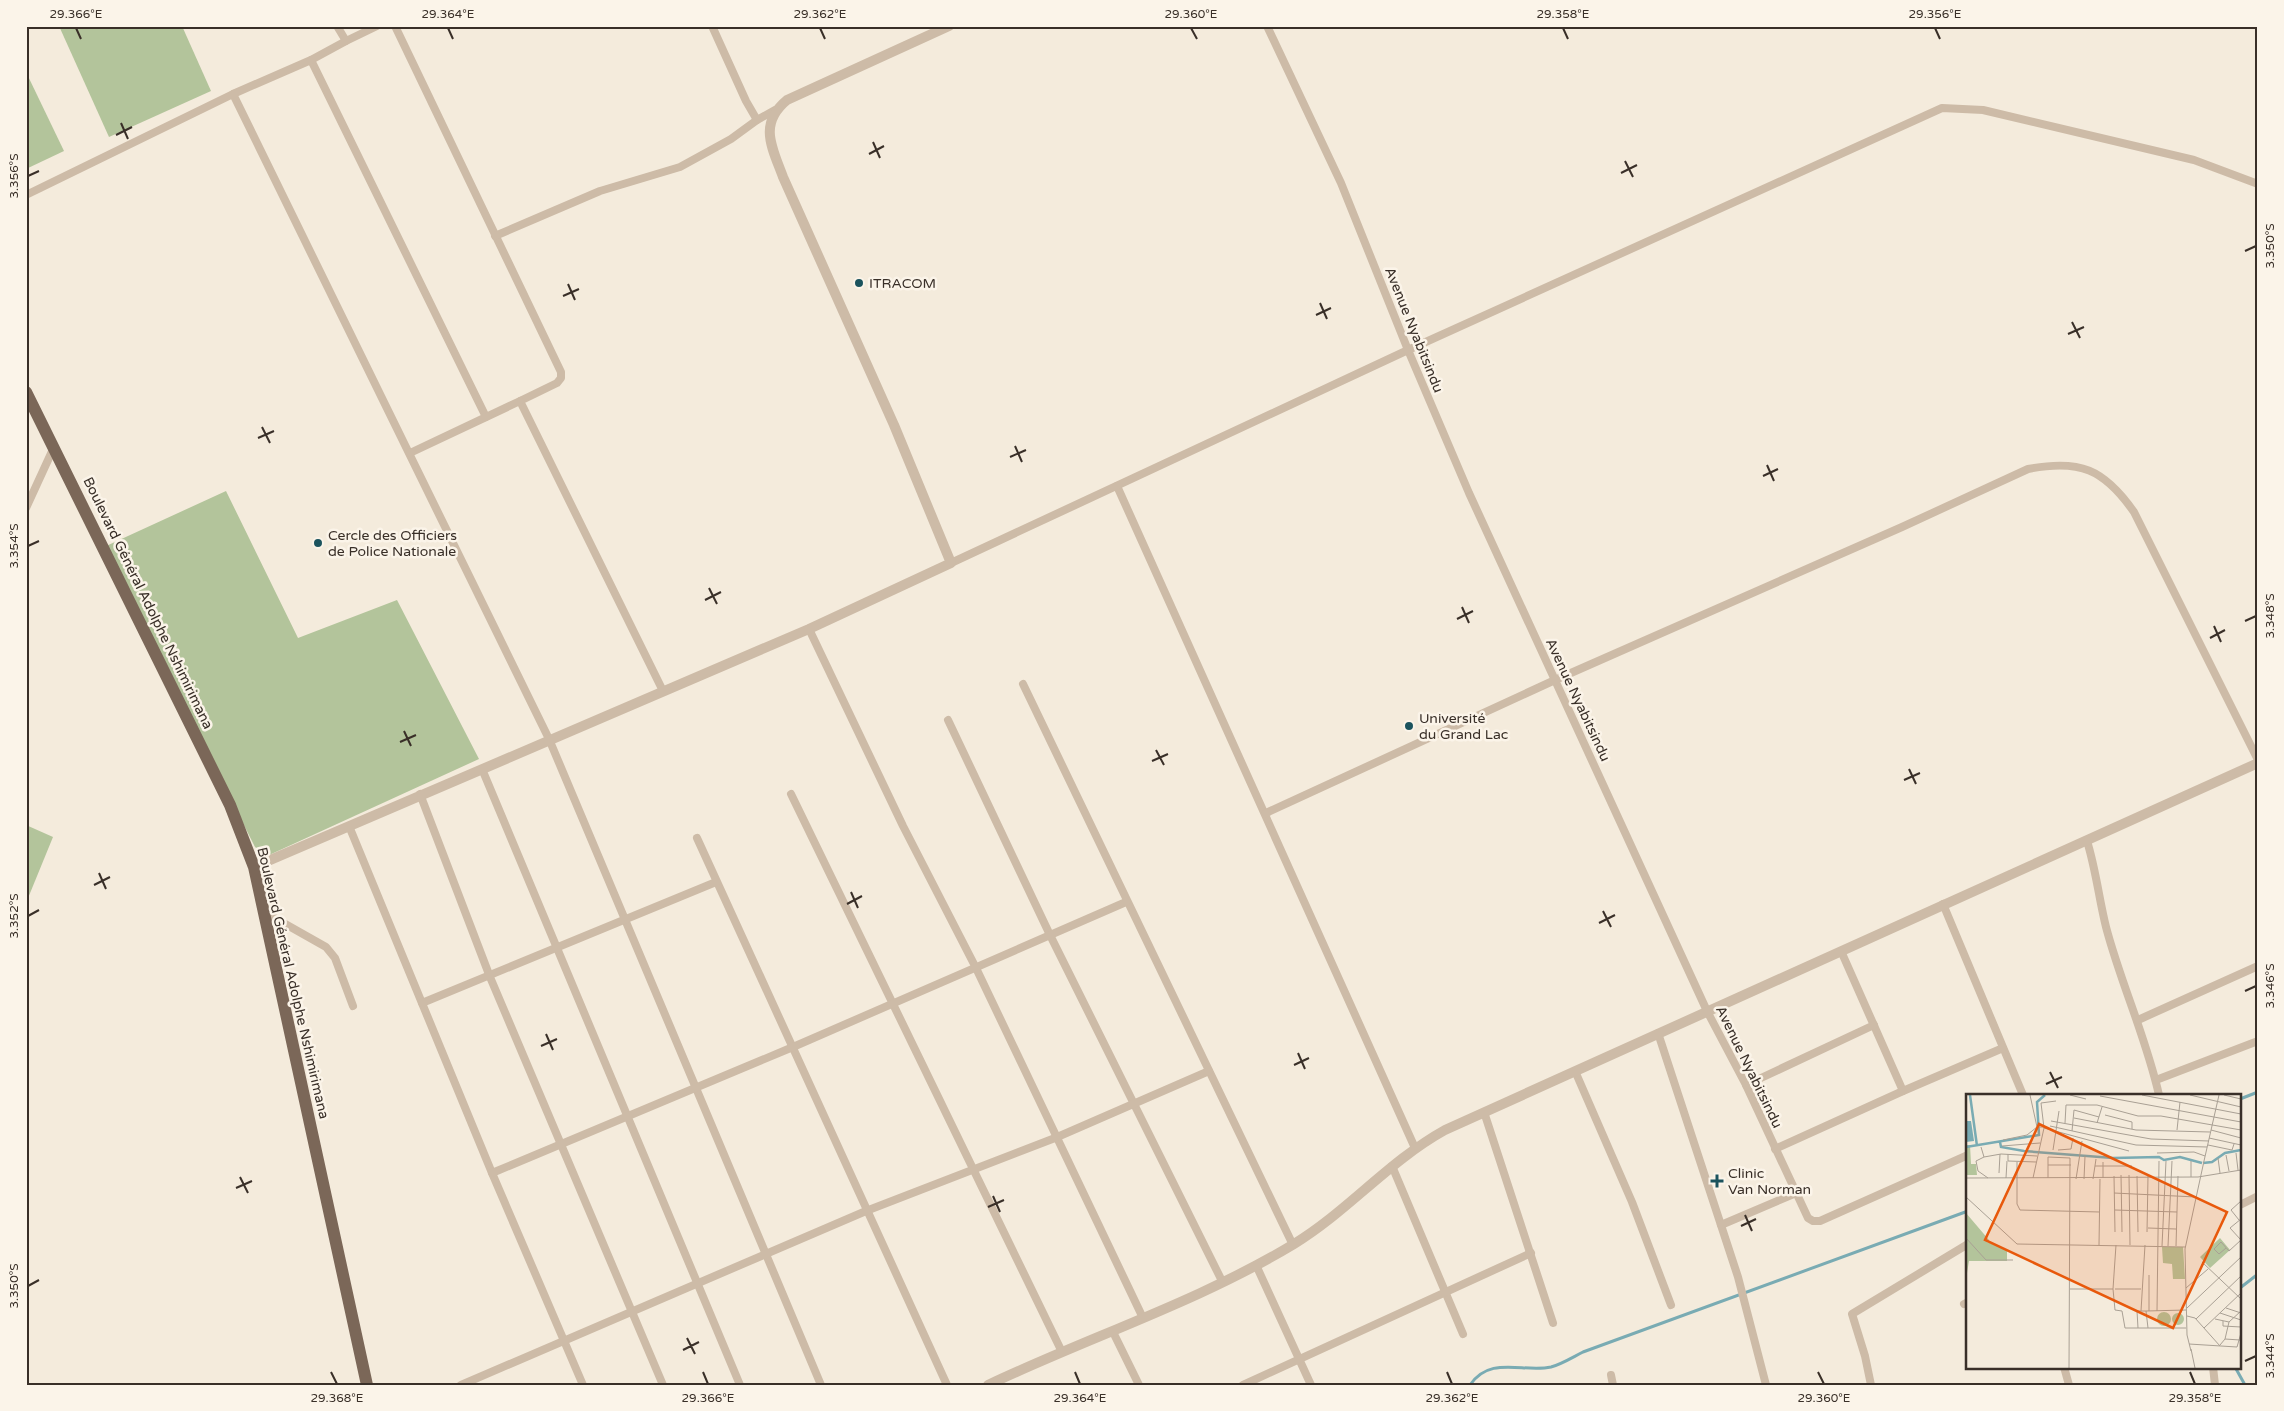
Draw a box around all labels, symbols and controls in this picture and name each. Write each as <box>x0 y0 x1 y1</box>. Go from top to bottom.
text: 29.366°E <box>50 7 103 21</box>
text: 29.364°E <box>422 7 475 21</box>
text: 29.362°E <box>794 7 847 21</box>
text: 29.360°E <box>1165 7 1218 21</box>
text: 29.358°E <box>1537 7 1590 21</box>
text: 29.356°E <box>1909 7 1962 21</box>
text: 3.356°S <box>7 153 21 199</box>
text: 3.350°S <box>2263 223 2277 269</box>
street label: Avenue Nyabitsindu <box>1381 265 1447 395</box>
place label: ITRACOM <box>869 275 936 292</box>
marker: ITRACOM <box>853 277 865 289</box>
street label: Boulevard Général Adolphe Nshimirimana <box>79 474 217 732</box>
text: 3.354°S <box>7 523 21 569</box>
place label: Cercle des Officiers de Police Nationale <box>328 527 457 560</box>
marker: Cercle des Officiers de Police Nationale <box>312 537 324 549</box>
text: 3.348°S <box>2263 593 2277 639</box>
street label: Avenue Nyabitsindu <box>1542 636 1614 764</box>
place label: Université du Grand Lac <box>1419 710 1508 743</box>
marker: Université du Grand Lac <box>1403 720 1415 732</box>
street label: Boulevard Général Adolphe Nshimirimana <box>253 845 333 1121</box>
text: 3.352°S <box>7 893 21 939</box>
text: 3.346°S <box>2263 963 2277 1009</box>
street label: Avenue Nyabitsindu <box>1712 1003 1786 1131</box>
inset map <box>1966 1094 2242 1368</box>
place label: Clinic Van Norman <box>1728 1165 1811 1198</box>
marker: Clinic Van Norman <box>1710 1174 1724 1188</box>
text: 3.350°S <box>7 1263 21 1309</box>
text: 3.344°S <box>2263 1333 2277 1379</box>
text: 29.368°E <box>311 1391 364 1405</box>
text: 29.366°E <box>682 1391 735 1405</box>
text: 29.364°E <box>1054 1391 1107 1405</box>
text: 29.362°E <box>1426 1391 1479 1405</box>
text: 29.360°E <box>1798 1391 1851 1405</box>
text: 29.358°E <box>2169 1391 2222 1405</box>

